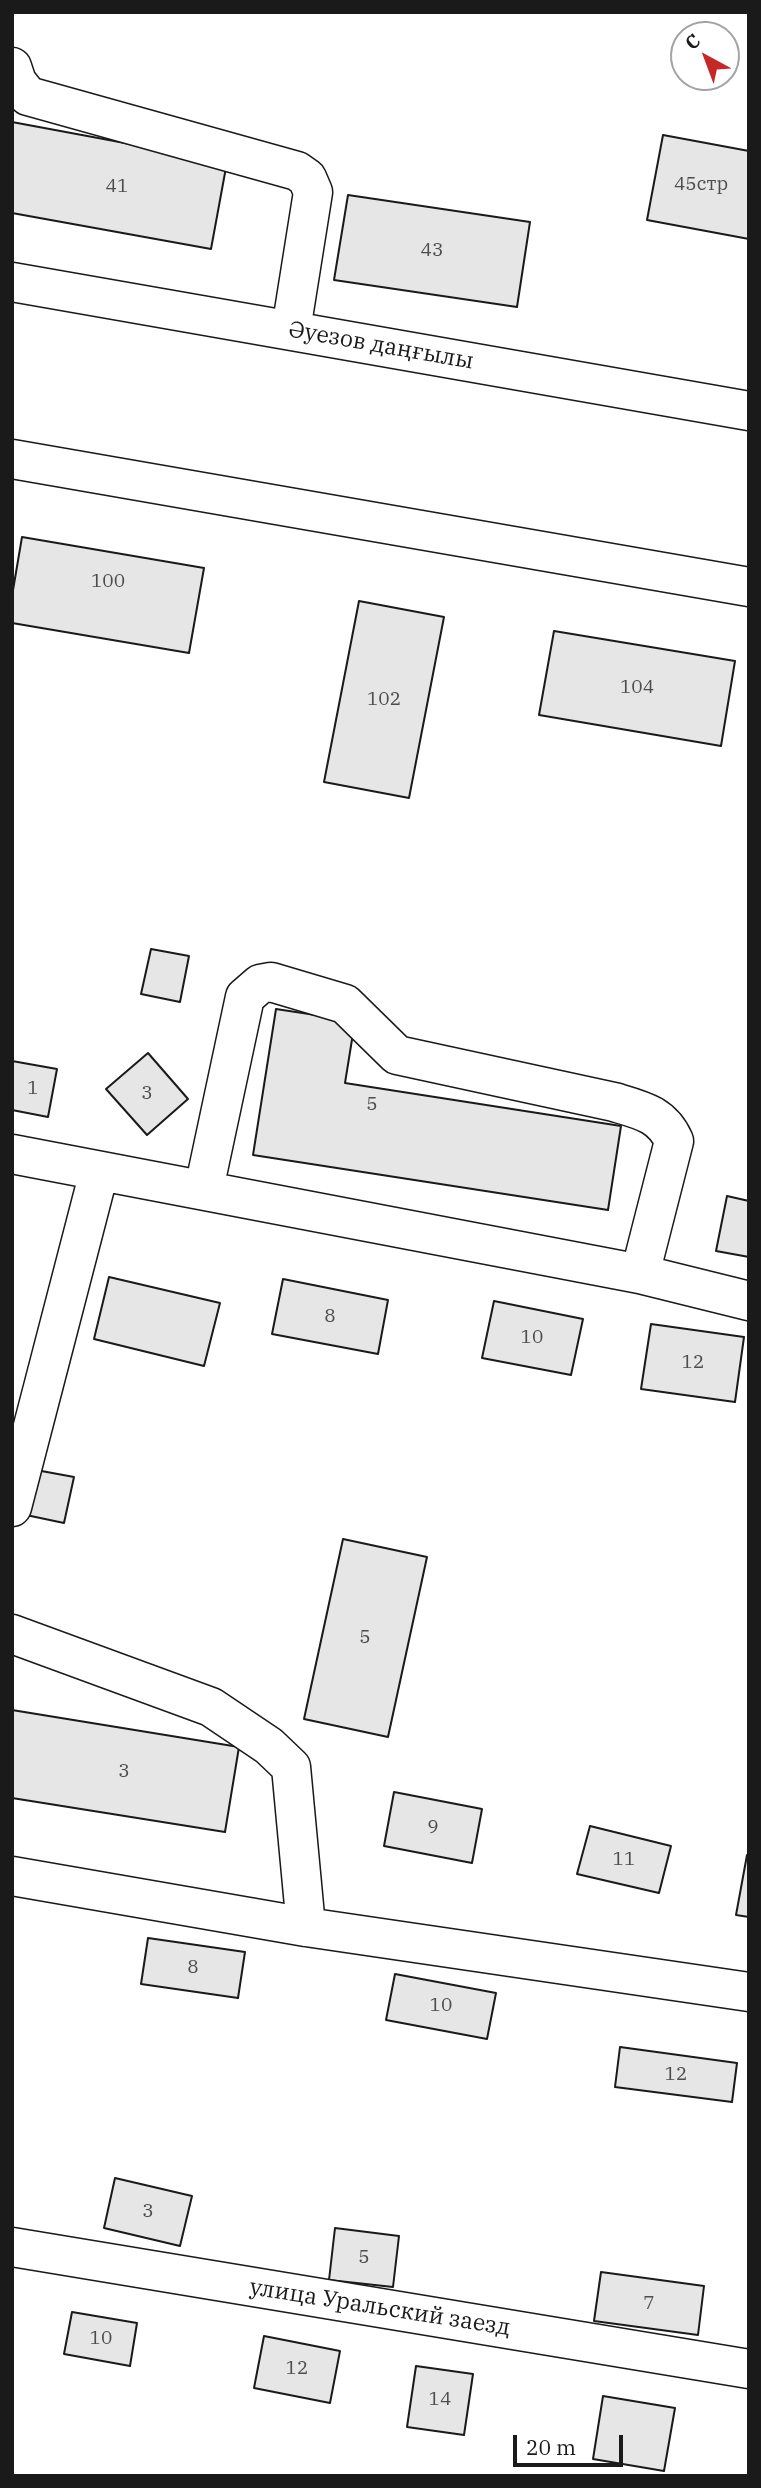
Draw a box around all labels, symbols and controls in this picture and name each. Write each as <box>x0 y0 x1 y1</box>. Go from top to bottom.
north arrow <box>670 21 740 91</box>
text: С <box>680 28 705 55</box>
house number: 45стр <box>674 174 728 196</box>
house number: 41 <box>106 176 128 198</box>
house number: 43 <box>421 240 443 262</box>
street label: Әуезов даңғылы <box>286 316 476 376</box>
house number: 100 <box>91 571 125 593</box>
house number: 104 <box>620 677 654 699</box>
house number: 102 <box>367 689 401 711</box>
house number: 1 <box>27 1078 39 1100</box>
house number: 3 <box>141 1083 153 1105</box>
house number: 5 <box>366 1094 378 1116</box>
house number: 8 <box>324 1306 336 1328</box>
house number: 10 <box>521 1327 543 1349</box>
house number: 12 <box>682 1352 704 1374</box>
house number: 5 <box>359 1627 371 1649</box>
house number: 3 <box>118 1761 130 1783</box>
house number: 9 <box>427 1817 439 1839</box>
house number: 11 <box>613 1849 635 1871</box>
house number: 8 <box>187 1957 199 1979</box>
house number: 10 <box>430 1995 452 2017</box>
house number: 12 <box>665 2064 687 2086</box>
house number: 3 <box>142 2201 154 2223</box>
house number: 5 <box>358 2247 370 2269</box>
street label: улица Уральский заезд <box>248 2274 512 2342</box>
house number: 7 <box>643 2293 655 2315</box>
house number: 10 <box>90 2328 112 2350</box>
house number: 12 <box>286 2358 308 2380</box>
house number: 14 <box>429 2389 451 2411</box>
scale bar <box>516 2422 626 2466</box>
text: 20 m <box>526 2433 576 2461</box>

